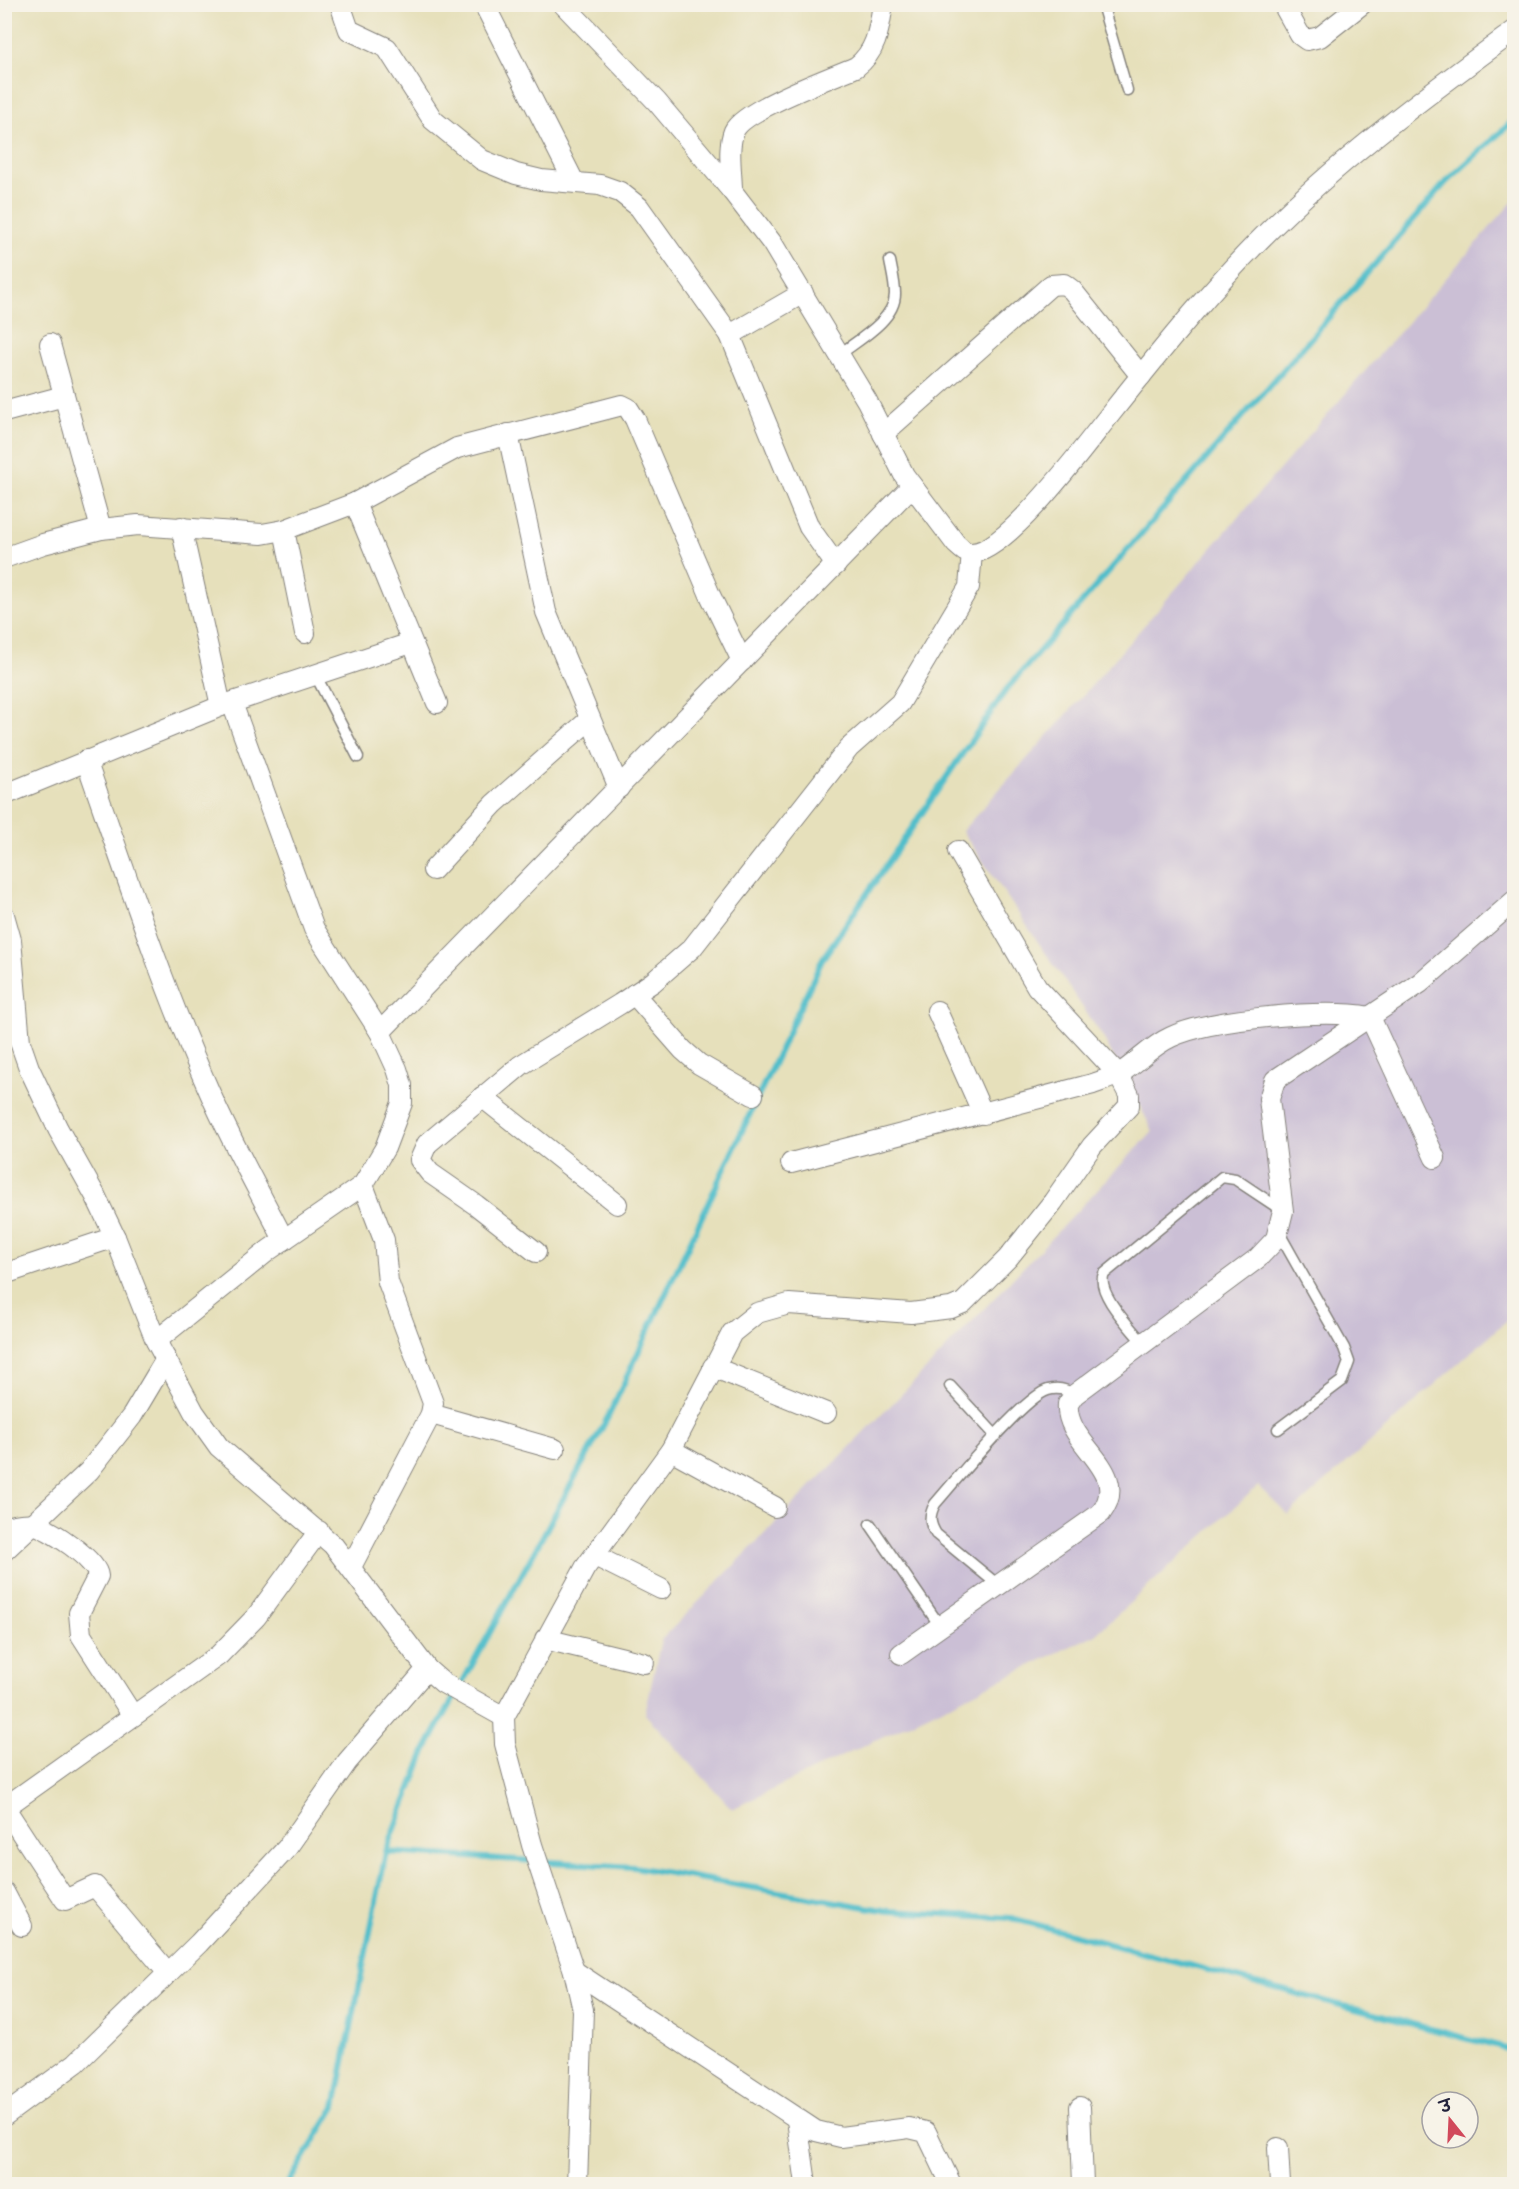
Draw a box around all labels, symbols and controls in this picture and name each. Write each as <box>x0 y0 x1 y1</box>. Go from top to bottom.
north arrow <box>1420 2090 1480 2150</box>
text: उ <box>1435 2093 1455 2118</box>

